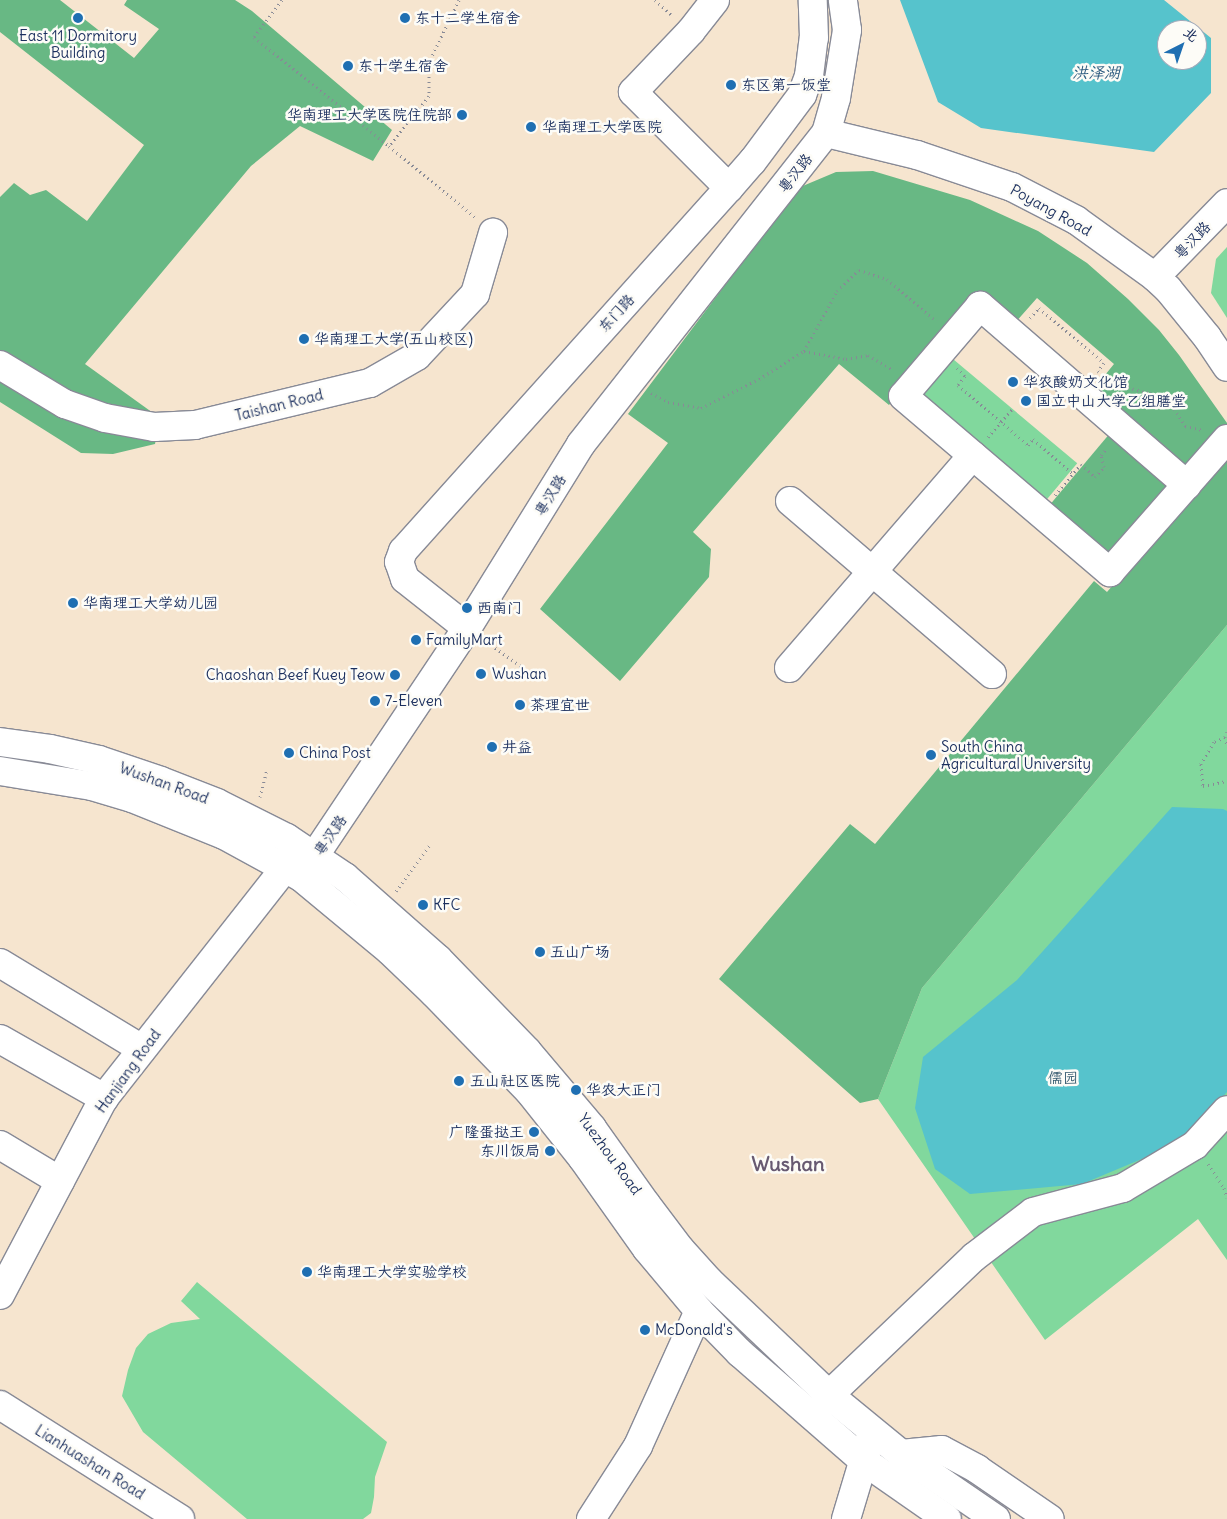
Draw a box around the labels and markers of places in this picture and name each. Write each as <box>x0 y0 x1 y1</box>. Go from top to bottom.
place label: 东十二学生宿舍 <box>415 9 520 27</box>
marker: East 11 Dormitory Building <box>72 12 84 24</box>
marker: 东十二学生宿舍 <box>399 12 411 24</box>
place label: East 11 Dormitory Building <box>19 26 137 61</box>
place label: 东十学生宿舍 <box>358 57 448 75</box>
marker: 东十学生宿舍 <box>342 60 354 72</box>
place label: 东区第一饭堂 <box>741 76 831 94</box>
marker: 东区第一饭堂 <box>725 79 737 91</box>
place label: 华南理工大学医院住院部 <box>287 106 452 124</box>
marker: 华南理工大学医院住院部 <box>456 109 468 121</box>
place label: 华南理工大学医院 <box>542 118 662 136</box>
marker: 华南理工大学医院 <box>524 120 538 134</box>
place label: 华南理工大学(五山校区) <box>314 330 473 348</box>
marker: 华南理工大学(五山校区) <box>298 333 310 345</box>
place label: 华农酸奶文化馆 <box>1023 373 1128 391</box>
marker: 华农酸奶文化馆 <box>1007 376 1019 388</box>
place label: 国立中山大学乙组膳堂 <box>1036 392 1186 410</box>
marker: 国立中山大学乙组膳堂 <box>1020 395 1032 407</box>
place label: 华南理工大学幼儿园 <box>83 594 218 612</box>
marker: 华南理工大学幼儿园 <box>67 597 79 609</box>
place label: 西南门 <box>477 599 522 617</box>
marker: 西南门 <box>461 602 473 614</box>
place label: FamilyMart <box>426 631 503 649</box>
marker: FamilyMart <box>410 634 422 646</box>
place label: Wushan <box>492 665 547 683</box>
place label: Chaoshan Beef Kuey Teow <box>206 666 385 684</box>
marker: Wushan <box>474 667 488 681</box>
marker: Chaoshan Beef Kuey Teow <box>389 669 401 681</box>
place label: 7-Eleven <box>385 692 443 710</box>
marker: 7-Eleven <box>369 695 381 707</box>
place label: 茶理宜世 <box>530 696 590 714</box>
marker: 茶理宜世 <box>514 699 526 711</box>
place label: South China Agricultural University <box>941 737 1091 772</box>
place label: 井益 <box>502 738 532 756</box>
marker: 井益 <box>486 741 498 753</box>
place label: China Post <box>299 744 371 762</box>
marker: China Post <box>283 747 295 759</box>
marker: South China Agricultural University <box>925 749 937 761</box>
place label: KFC <box>433 896 460 914</box>
marker: KFC <box>417 899 429 911</box>
place label: 五山广场 <box>550 943 610 961</box>
marker: 五山广场 <box>534 946 546 958</box>
place label: 五山社区医院 <box>470 1072 560 1090</box>
marker: 五山社区医院 <box>452 1074 466 1088</box>
place label: 华农大正门 <box>586 1081 661 1099</box>
marker: 华农大正门 <box>570 1084 582 1096</box>
place label: 广隆蛋挞王 <box>449 1123 524 1141</box>
marker: 广隆蛋挞王 <box>528 1126 540 1138</box>
place label: 东川饭局 <box>480 1142 540 1160</box>
marker: 东川饭局 <box>544 1145 556 1157</box>
place label: 华南理工大学实验学校 <box>317 1263 467 1281</box>
marker: 华南理工大学实验学校 <box>301 1266 313 1278</box>
place label: McDonald's <box>655 1321 733 1339</box>
marker: McDonald's <box>639 1324 651 1336</box>

